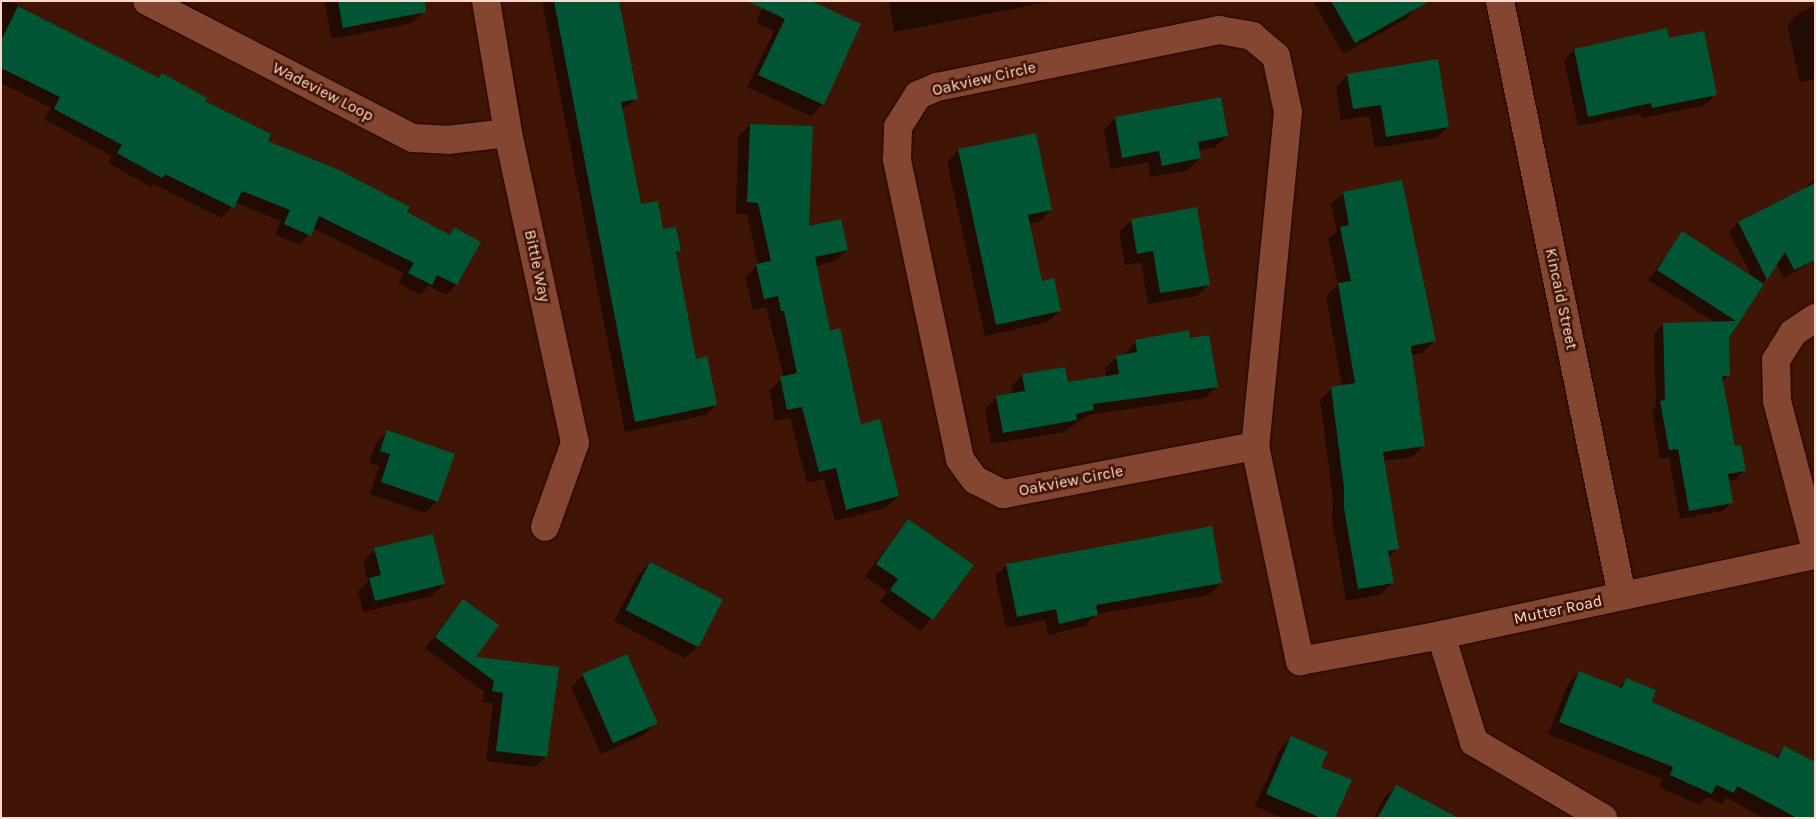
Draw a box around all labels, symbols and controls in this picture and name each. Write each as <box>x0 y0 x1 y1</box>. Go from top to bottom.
street label: Wadeview Loop <box>269 58 377 126</box>
street label: Oakview Circle <box>930 58 1038 100</box>
street label: Bittle Way <box>520 228 554 304</box>
street label: Kincaid Street <box>1541 247 1581 351</box>
street label: Oakview Circle <box>1017 461 1125 501</box>
street label: Mutter Road <box>1512 591 1604 629</box>

